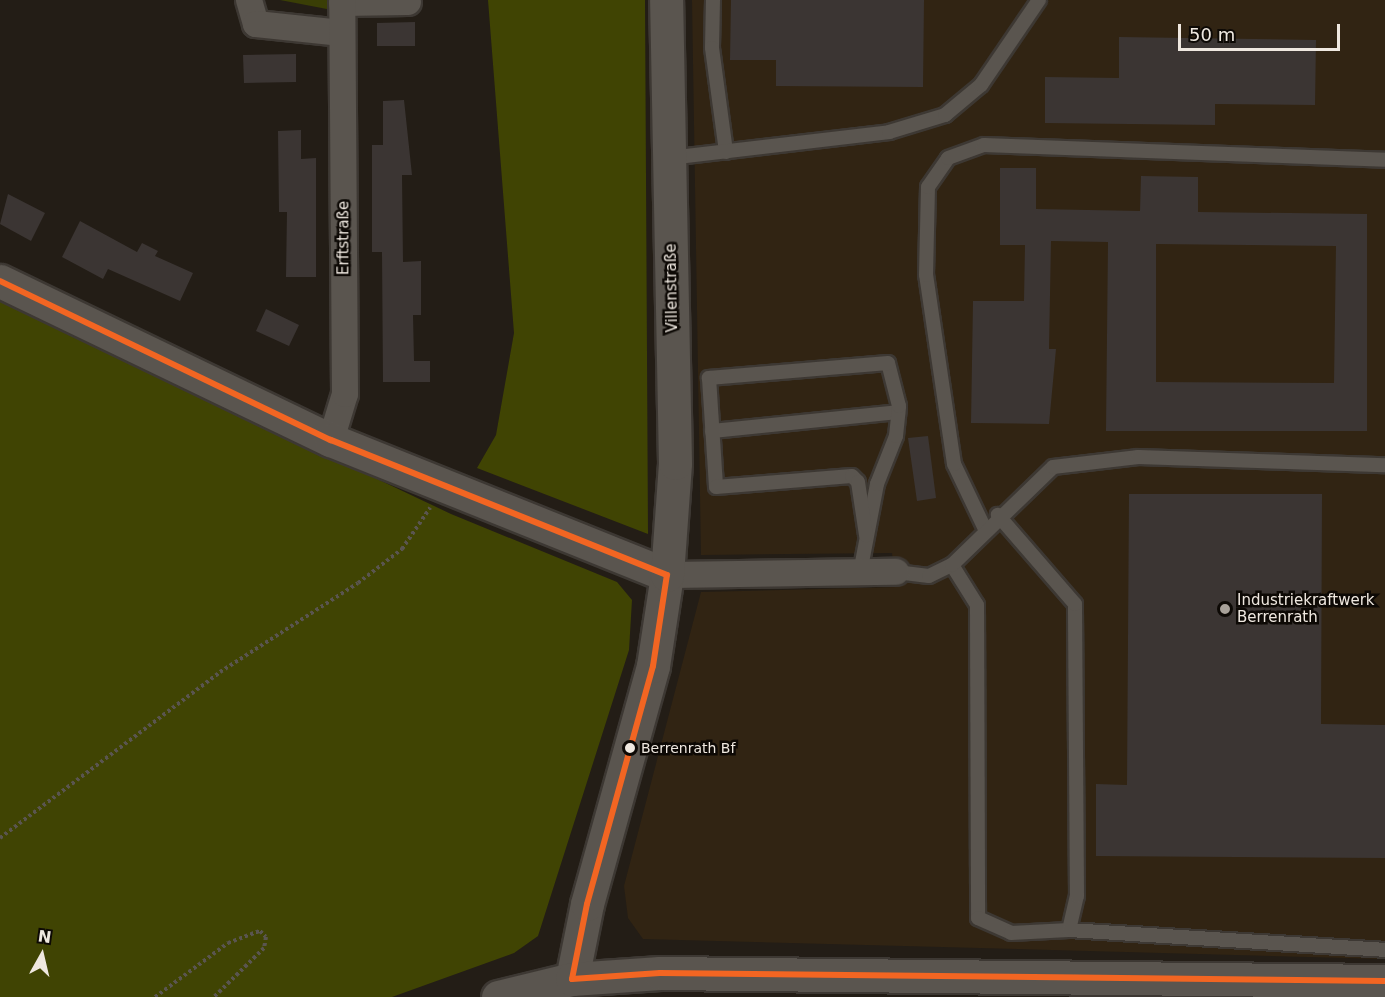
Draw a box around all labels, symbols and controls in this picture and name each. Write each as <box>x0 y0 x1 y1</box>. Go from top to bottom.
scale bar <box>1181 12 1343 50</box>
text: 50 m <box>1189 24 1235 45</box>
street label: Erftstraße <box>335 201 353 275</box>
street label: Villenstraße <box>662 243 682 333</box>
place label: Industriekraftwerk Berrenrath <box>1237 591 1375 626</box>
marker: Industriekraftwerk Berrenrath <box>1218 602 1232 616</box>
place label: Berrenrath Bf <box>641 740 735 756</box>
marker: Berrenrath Bf <box>624 742 636 754</box>
north arrow <box>12 925 72 985</box>
text: N <box>37 926 53 947</box>

